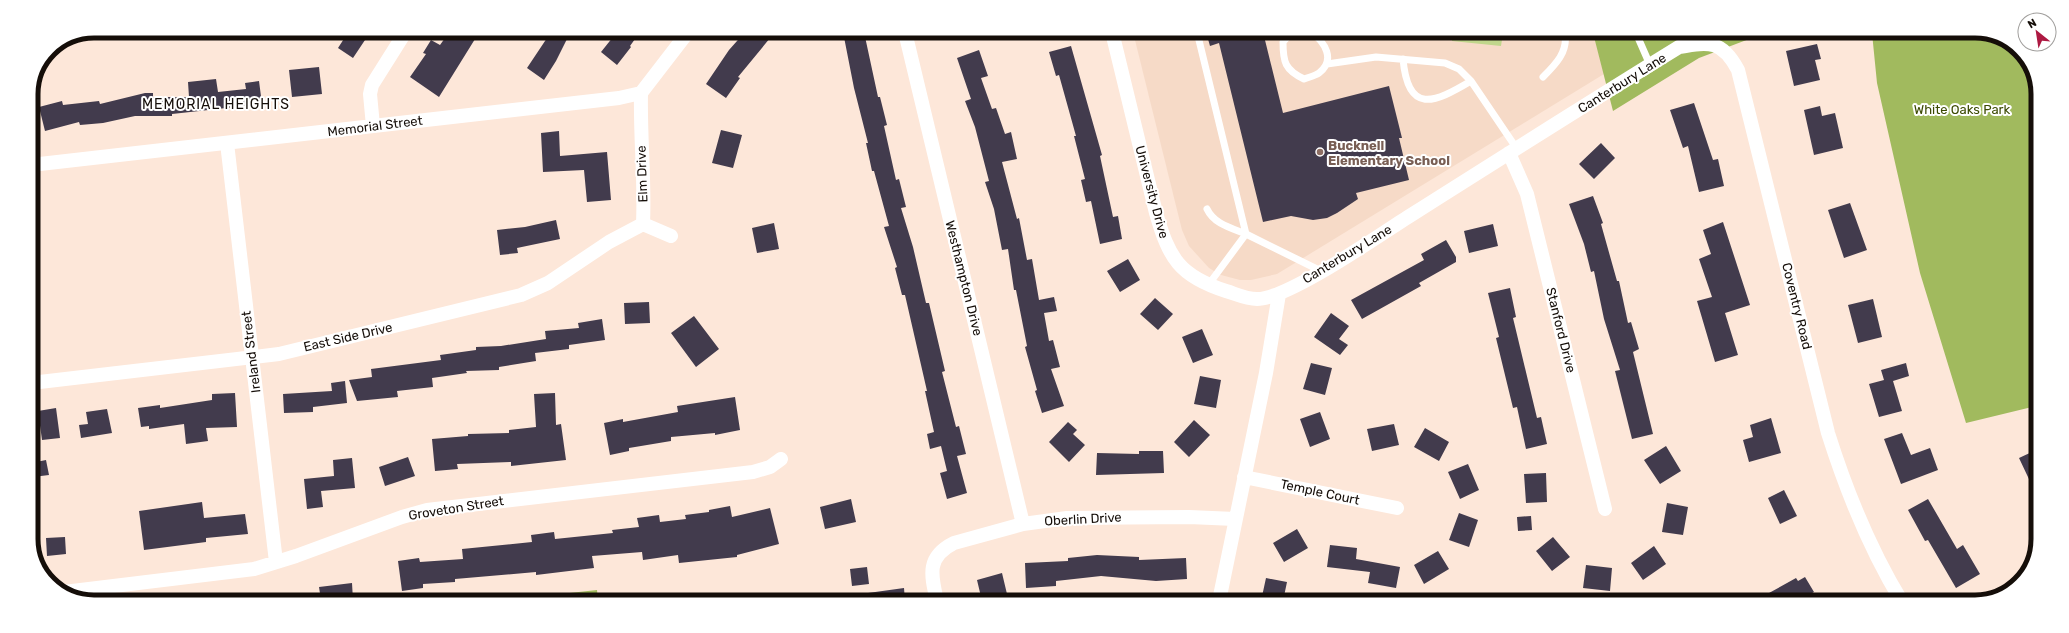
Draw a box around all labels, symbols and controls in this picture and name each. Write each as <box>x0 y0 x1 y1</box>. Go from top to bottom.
north arrow <box>2017 12 2057 52</box>
text: N <box>2026 16 2039 31</box>
street label: Canterbury Lane <box>1575 50 1669 116</box>
district label: MEMORIAL HEIGHTS <box>142 96 290 113</box>
park label: White Oaks Park <box>1914 102 2011 117</box>
street label: Memorial Street <box>327 113 423 139</box>
place label: Bucknell Elementary School <box>1328 138 1450 168</box>
street label: University Drive <box>1132 144 1172 240</box>
street label: Elm Drive <box>634 145 650 203</box>
marker: Bucknell Elementary School <box>1315 147 1325 157</box>
street label: Westhampton Drive <box>942 219 986 337</box>
street label: Canterbury Lane <box>1300 222 1394 286</box>
street label: Coventry Road <box>1779 261 1815 351</box>
street label: Stanford Drive <box>1543 286 1579 374</box>
street label: Ireland Street <box>239 310 263 394</box>
street label: East Side Drive <box>302 319 394 355</box>
street label: Temple Court <box>1279 476 1361 508</box>
street label: Groveton Street <box>407 493 505 523</box>
street label: Oberlin Drive <box>1044 509 1122 529</box>

